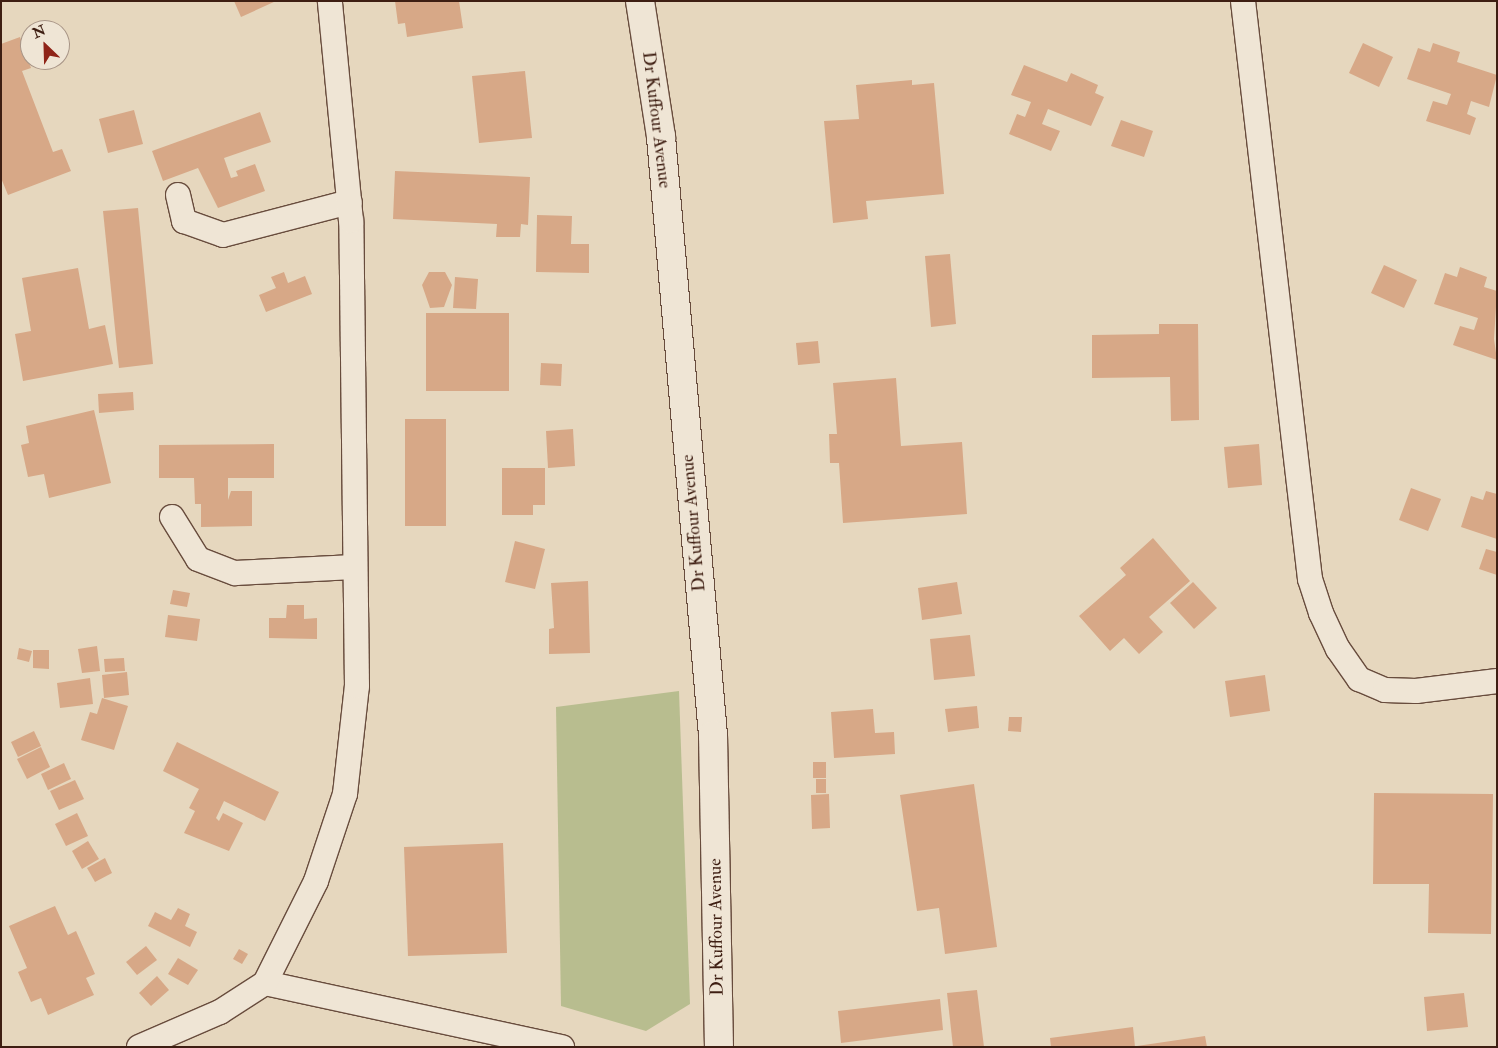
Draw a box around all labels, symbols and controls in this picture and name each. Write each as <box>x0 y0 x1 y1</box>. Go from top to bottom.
north arrow <box>20 20 70 70</box>
text: N <box>30 21 48 42</box>
street label: Dr Kuffour Avenue <box>637 50 675 190</box>
street label: Dr Kuffour Avenue <box>677 454 711 592</box>
street label: Dr Kuffour Avenue <box>705 858 729 996</box>

